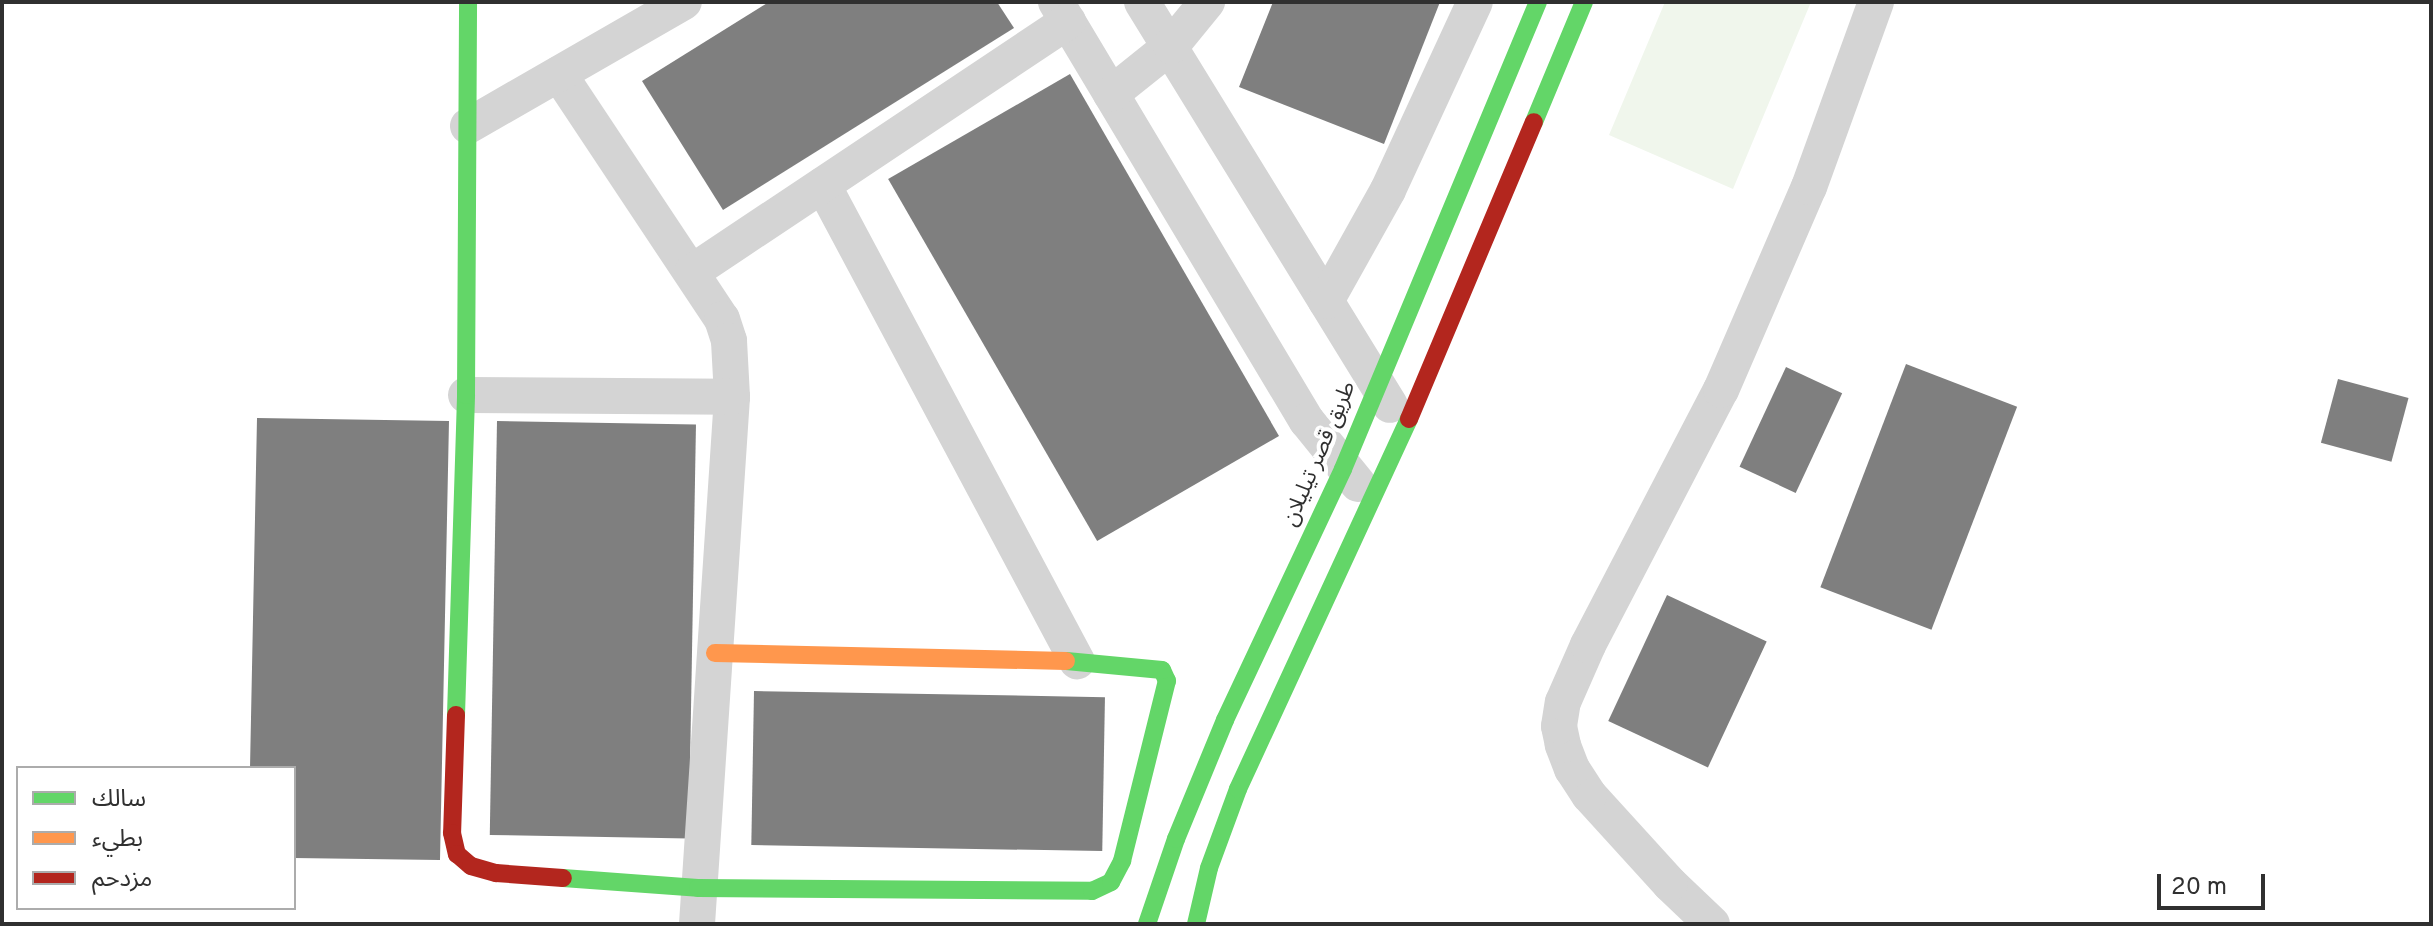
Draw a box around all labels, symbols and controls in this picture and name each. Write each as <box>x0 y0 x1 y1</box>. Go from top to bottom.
street label: طريق قصر تيليلان <box>1278 378 1362 530</box>
legend <box>16 766 296 910</box>
text: سالك <box>92 785 146 815</box>
text: بطيء <box>92 825 143 855</box>
scale bar <box>2161 858 2269 908</box>
text: مزدحم <box>92 865 152 895</box>
text: 20 m <box>2171 873 2227 903</box>

